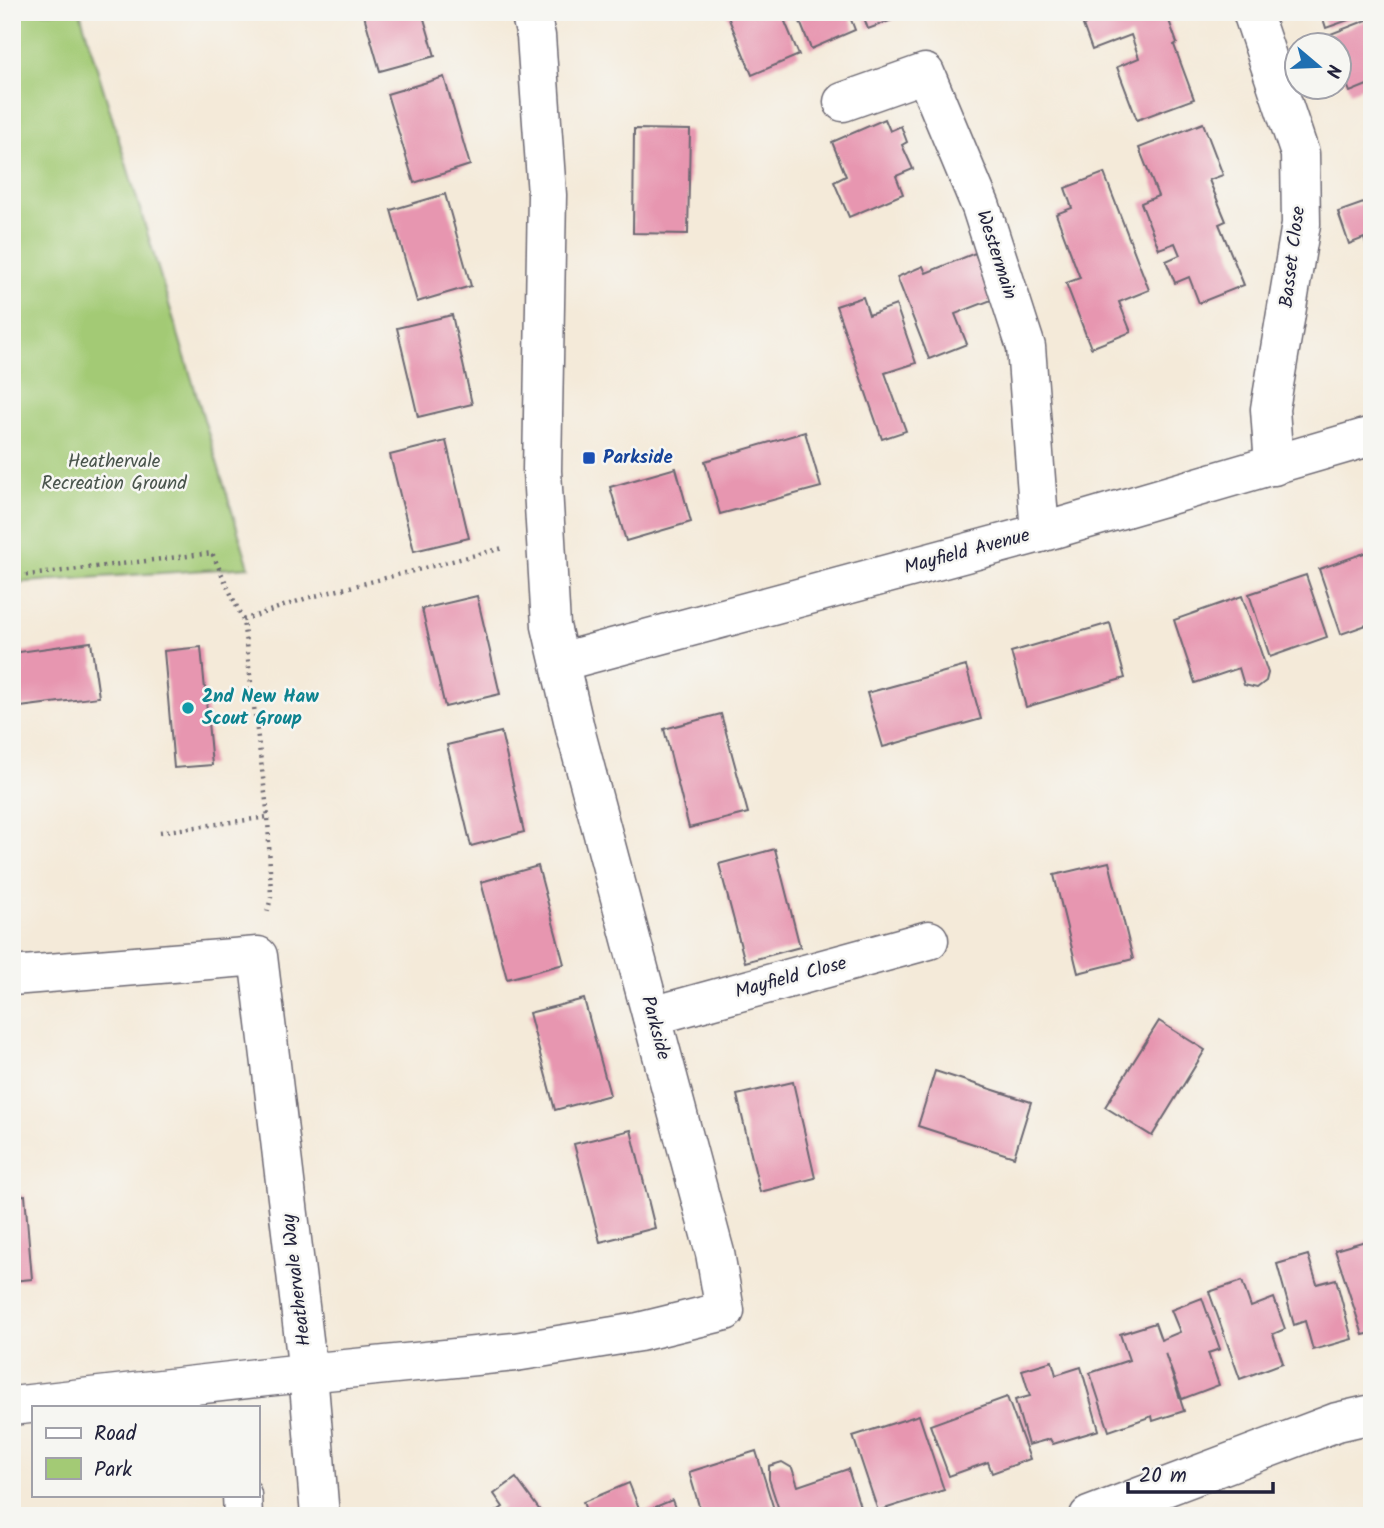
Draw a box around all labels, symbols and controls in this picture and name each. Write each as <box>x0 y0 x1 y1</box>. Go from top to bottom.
north arrow <box>1282 32 1352 102</box>
text: N <box>1316 60 1348 81</box>
street label: Basset Close <box>1272 204 1314 309</box>
street label: Westermain <box>967 206 1025 304</box>
place label: Parkside <box>603 443 673 473</box>
park label: Heathervale Recreation Ground <box>41 447 187 499</box>
marker: Parkside <box>581 450 597 466</box>
street label: Mayfield Avenue <box>901 521 1034 583</box>
place label: 2nd New Haw Scout Group <box>202 682 319 734</box>
marker: 2nd New Haw Scout Group <box>180 700 196 716</box>
street label: Mayfield Close <box>732 949 851 1007</box>
street label: Parkside <box>632 993 678 1064</box>
street label: Heathervale Way <box>274 1211 320 1348</box>
legend <box>32 1406 259 1496</box>
text: Road <box>94 1418 137 1451</box>
scale bar <box>1128 1451 1274 1495</box>
text: Park <box>94 1454 132 1487</box>
text: 20 m <box>1139 1460 1187 1493</box>

